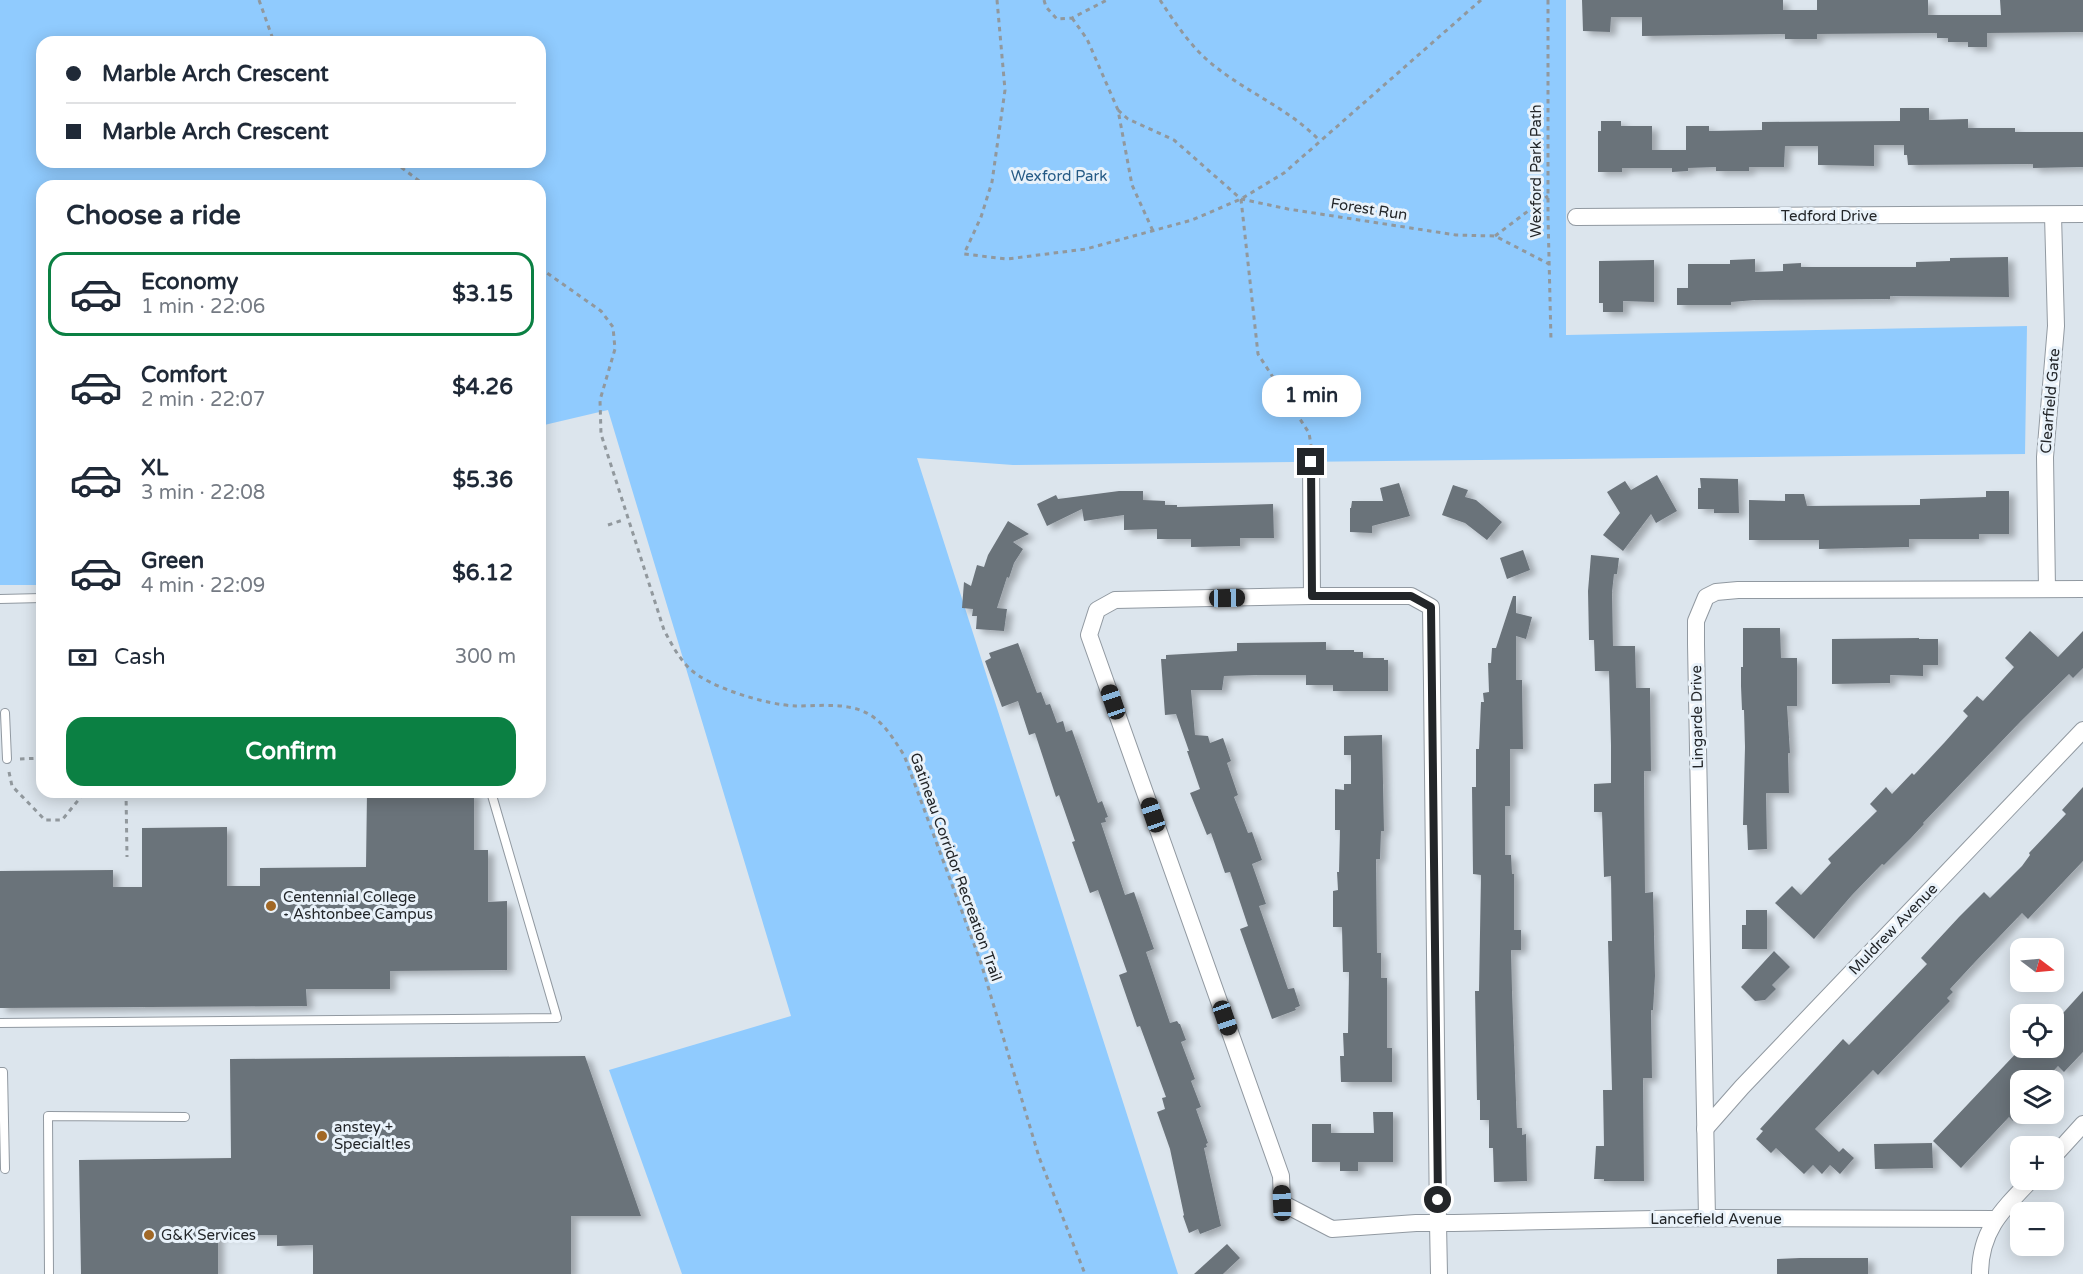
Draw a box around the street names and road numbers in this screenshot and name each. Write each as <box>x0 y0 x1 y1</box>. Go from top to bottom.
street label: Wexford Park Path <box>1527 104 1545 238</box>
street label: Forest Run <box>1329 194 1409 224</box>
street label: Tedford Drive <box>1781 207 1877 225</box>
street label: Clearfield Gate <box>2036 348 2064 454</box>
street label: Lingarde Drive <box>1687 665 1707 769</box>
street label: Gatineau Corridor Recreation Trail <box>906 750 1006 984</box>
street label: Muldrew Avenue <box>1845 880 1941 978</box>
street label: Lancefield Avenue <box>1650 1210 1782 1228</box>

